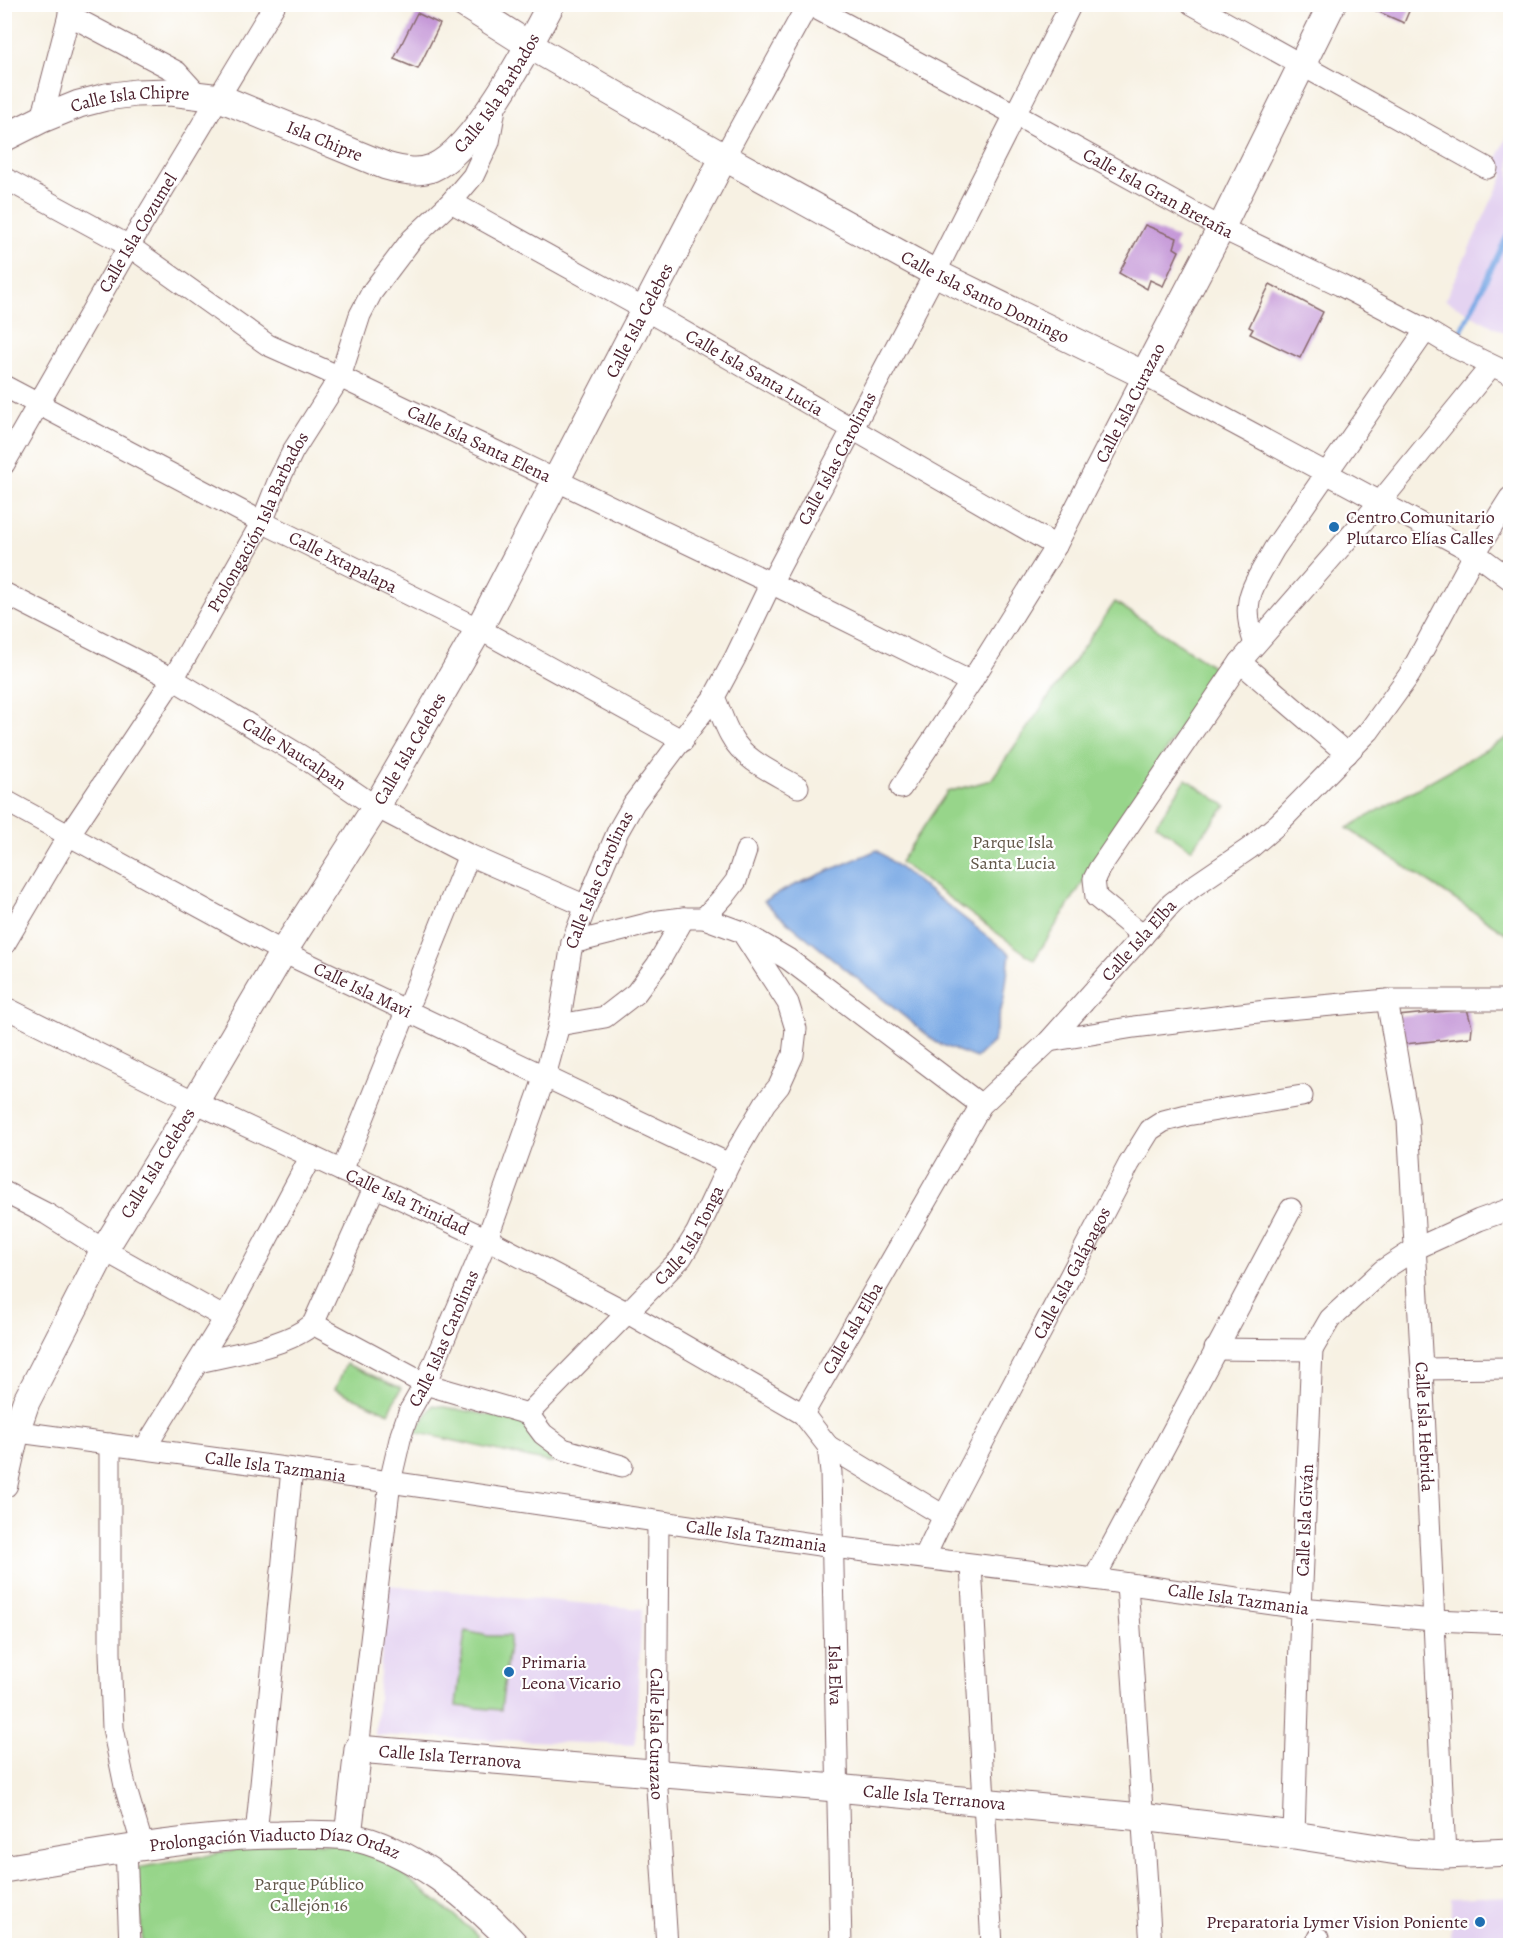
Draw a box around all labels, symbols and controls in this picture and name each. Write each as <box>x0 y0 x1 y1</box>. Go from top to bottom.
street label: Calle Isla Barbados <box>448 29 545 158</box>
street label: Calle Isla Chipre <box>67 80 191 118</box>
street label: Isla Chipre <box>283 115 366 167</box>
street label: Calle Isla Gran Bretaña <box>1079 142 1238 244</box>
street label: Calle Isla Cozumel <box>93 168 183 297</box>
street label: Calle Isla Santo Domingo <box>897 245 1073 349</box>
street label: Calle Isla Celebes <box>599 259 679 382</box>
street label: Calle Isla Santa Lucía <box>681 323 828 422</box>
street label: Calle Isla Curazao <box>1089 339 1171 467</box>
street label: Calle Islas Carolinas <box>792 388 882 529</box>
street label: Calle Isla Santa Elena <box>403 399 556 488</box>
street label: Prolongación Isla Barbados <box>201 427 314 617</box>
place label: Centro Comunitario Plutarco Elías Calles <box>1346 505 1495 550</box>
marker: Centro Comunitario Plutarco Elías Calles <box>1327 520 1341 534</box>
street label: Calle Ixtapalapa <box>285 525 402 599</box>
street label: Calle Isla Celebes <box>368 688 452 809</box>
street label: Calle Naucalpan <box>238 711 351 795</box>
street label: Calle Islas Carolinas <box>559 807 639 952</box>
park label: Parque Isla Santa Lucia <box>970 830 1056 875</box>
street label: Calle Isla Elba <box>1096 894 1182 986</box>
street label: Calle Isla Mavi <box>310 956 416 1024</box>
street label: Calle Isla Celebes <box>114 1103 201 1223</box>
street label: Calle Isla Trinidad <box>342 1162 473 1241</box>
street label: Calle Isla Tonga <box>649 1181 730 1291</box>
street label: Calle Isla Galápagos <box>1027 1203 1116 1343</box>
street label: Calle Islas Carolinas <box>402 1266 484 1411</box>
street label: Calle Isla Elba <box>816 1277 889 1379</box>
street label: Calle Isla Hebrida <box>1410 1361 1440 1493</box>
street label: Calle Isla Tazmania <box>203 1445 348 1488</box>
street label: Calle Isla Giván <box>1290 1463 1319 1577</box>
street label: Calle Isla Tazmania <box>684 1514 829 1558</box>
street label: Calle Isla Tazmania <box>1166 1577 1311 1621</box>
street label: Isla Elva <box>823 1644 848 1706</box>
place label: Primaria Leona Vicario <box>521 1650 621 1695</box>
marker: Primaria Leona Vicario <box>502 1665 516 1679</box>
street label: Calle Isla Curazao <box>644 1668 670 1801</box>
street label: Calle Isla Terranova <box>378 1739 523 1774</box>
street label: Calle Isla Terranova <box>862 1779 1008 1816</box>
street label: Prolongación Viaducto Díaz Ordaz <box>148 1822 404 1865</box>
park label: Parque Público Callejón 16 <box>254 1872 364 1917</box>
place label: Preparatoria Lymer Vision Poniente <box>1206 1910 1468 1934</box>
marker: Preparatoria Lymer Vision Poniente <box>1473 1915 1487 1929</box>

